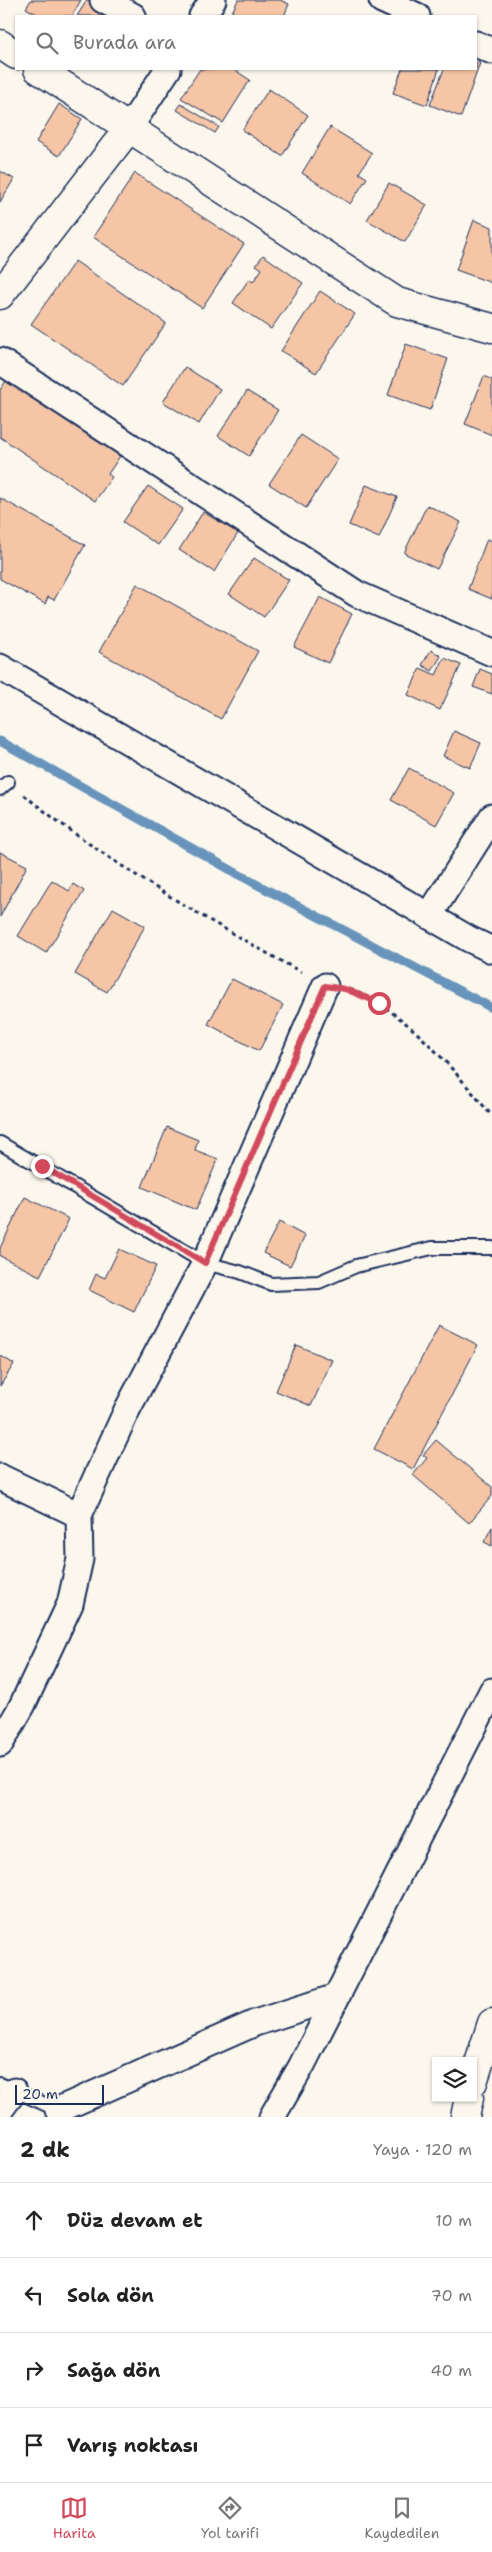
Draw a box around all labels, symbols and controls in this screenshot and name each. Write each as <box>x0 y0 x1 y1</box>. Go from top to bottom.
search box <box>15 15 477 70</box>
icon: search <box>33 29 61 57</box>
text: Burada ara <box>73 30 176 55</box>
route start <box>368 992 391 1015</box>
route end <box>31 1155 54 1178</box>
map controls <box>432 2057 477 2102</box>
button: layers <box>432 2057 477 2102</box>
scale bar <box>15 2082 104 2105</box>
text: 20 m <box>22 2085 58 2103</box>
text: 2 dk <box>20 2136 70 2164</box>
text: Yaya · 120 m <box>373 2139 472 2160</box>
icon: ahead <box>20 2206 48 2234</box>
text: Düz devam et <box>67 2208 203 2233</box>
text: 10 m <box>435 2210 472 2231</box>
icon: left <box>20 2281 48 2309</box>
text: Sola dön <box>67 2283 154 2308</box>
text: 70 m <box>431 2285 472 2306</box>
icon: right <box>20 2356 48 2384</box>
text: Sağa dön <box>67 2358 160 2383</box>
text: 40 m <box>430 2360 472 2381</box>
icon: arrive <box>20 2431 48 2459</box>
text: Varış noktası <box>67 2433 198 2458</box>
tab: Harita <box>53 2494 96 2542</box>
tab: Yol tarifi <box>201 2494 259 2542</box>
tab: Kaydedilen <box>364 2494 439 2542</box>

